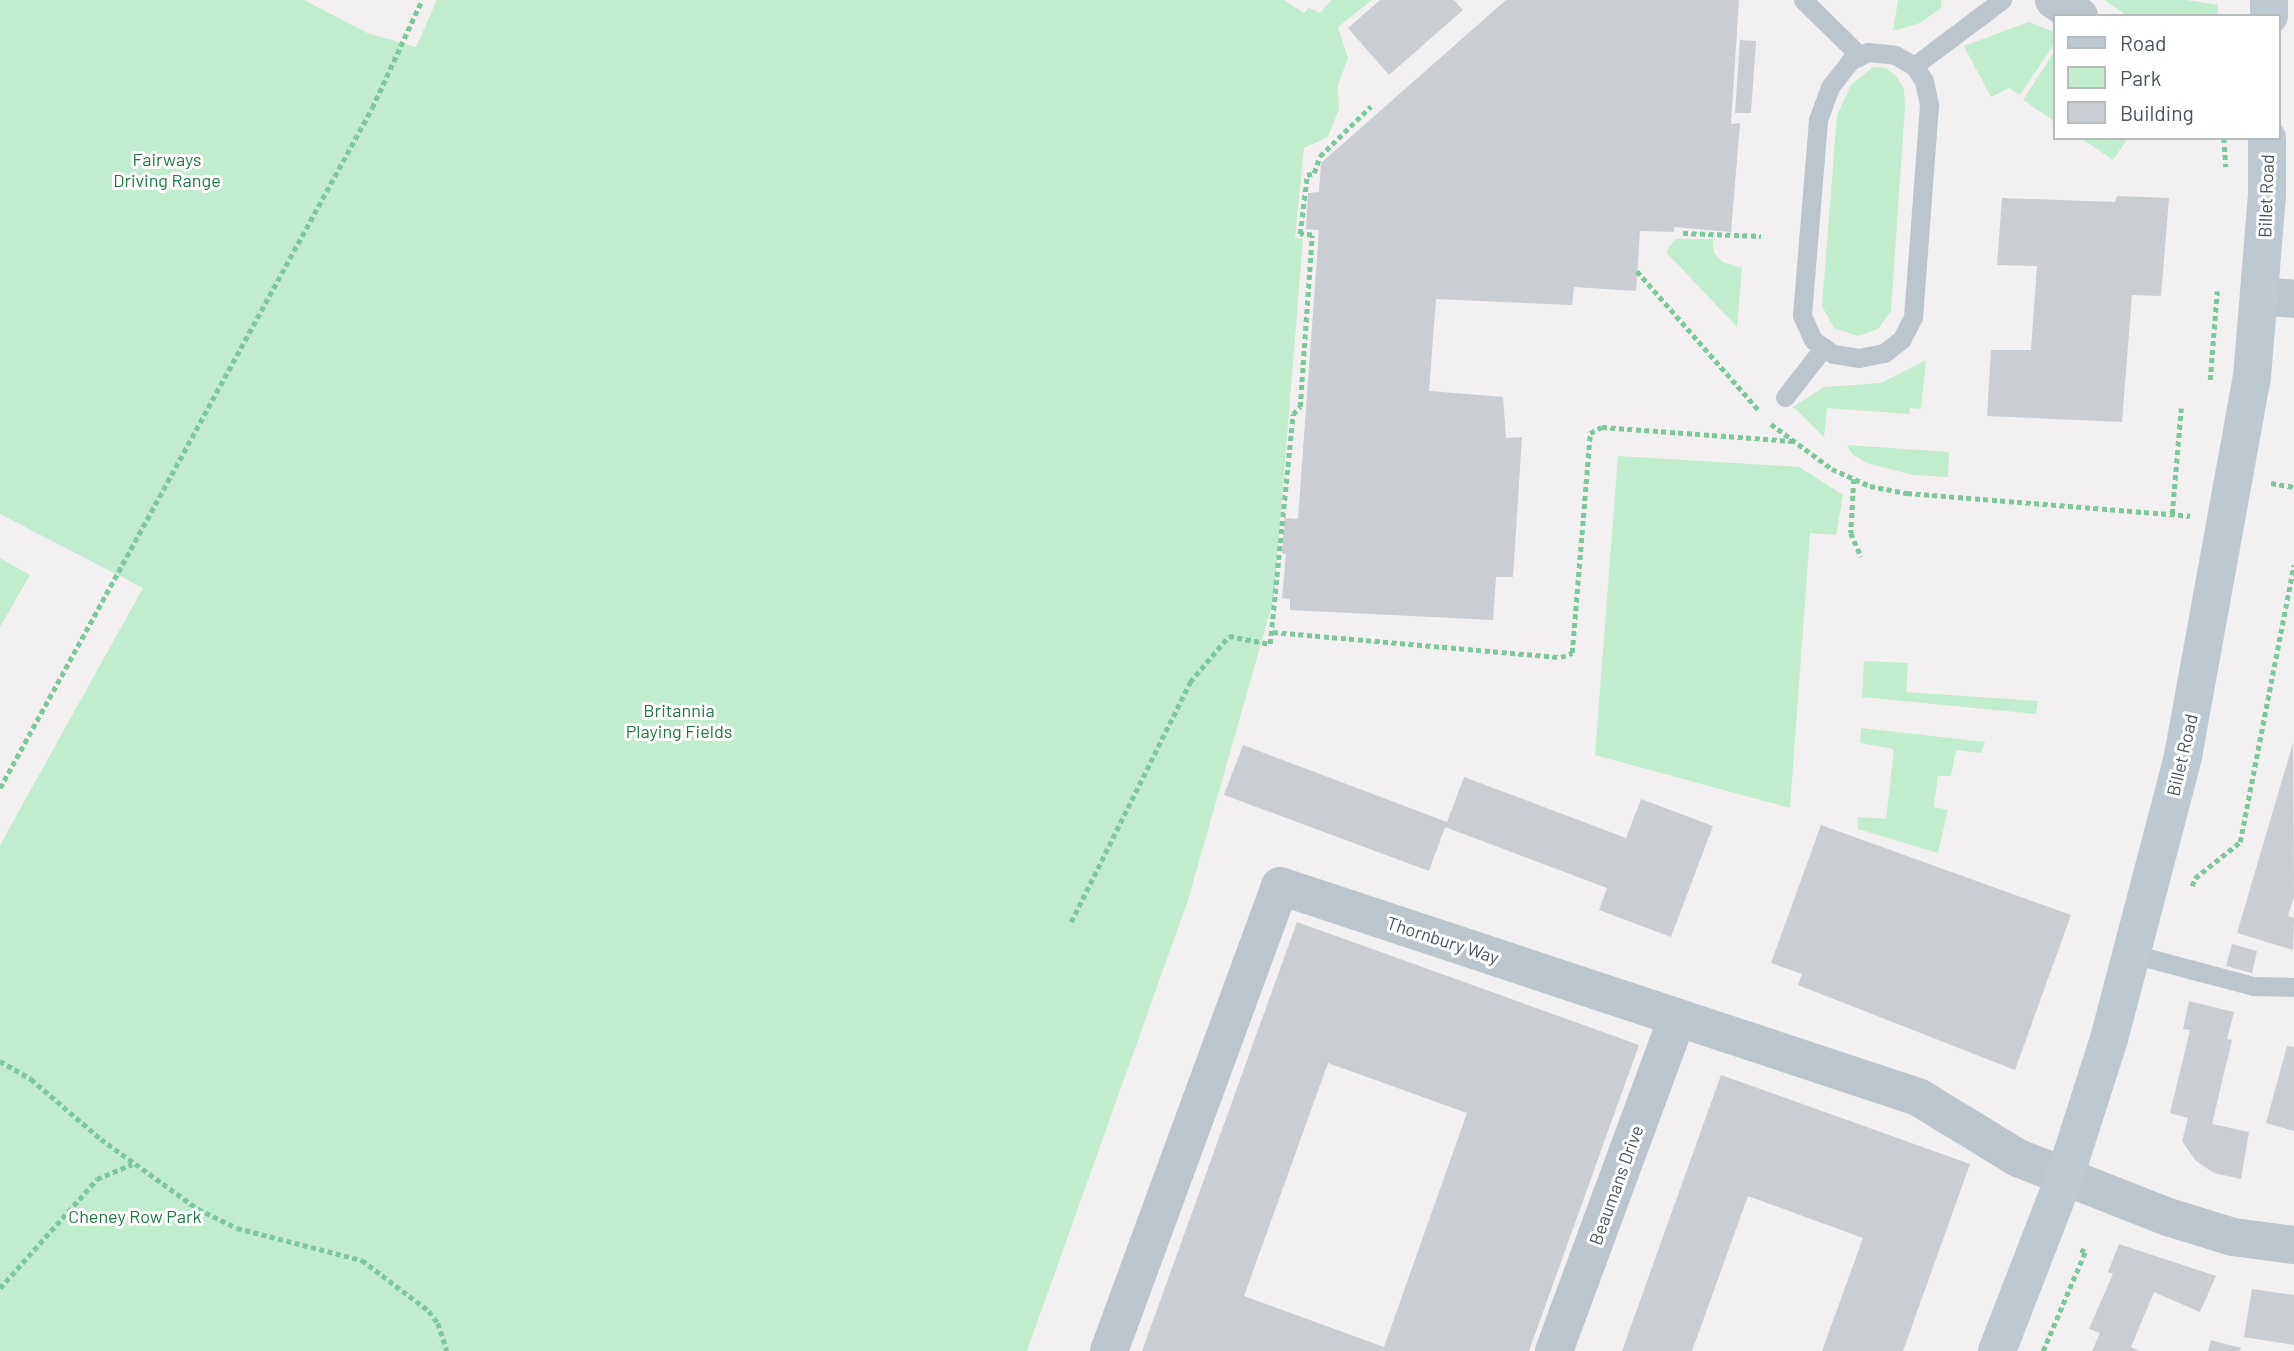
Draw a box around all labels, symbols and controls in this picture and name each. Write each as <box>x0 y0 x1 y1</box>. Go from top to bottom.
legend <box>2052 14 2280 140</box>
text: Road <box>2120 30 2166 55</box>
text: Park <box>2120 65 2161 90</box>
text: Building <box>2120 100 2194 125</box>
park label: Fairways Driving Range <box>113 149 221 192</box>
street label: Billet Road <box>2254 154 2278 238</box>
park label: Britannia Playing Fields <box>626 700 732 742</box>
street label: Billet Road <box>2162 712 2202 798</box>
street label: Thornbury Way <box>1384 912 1502 968</box>
street label: Beaumans Drive <box>1584 1122 1648 1248</box>
park label: Cheney Row Park <box>68 1205 202 1227</box>

